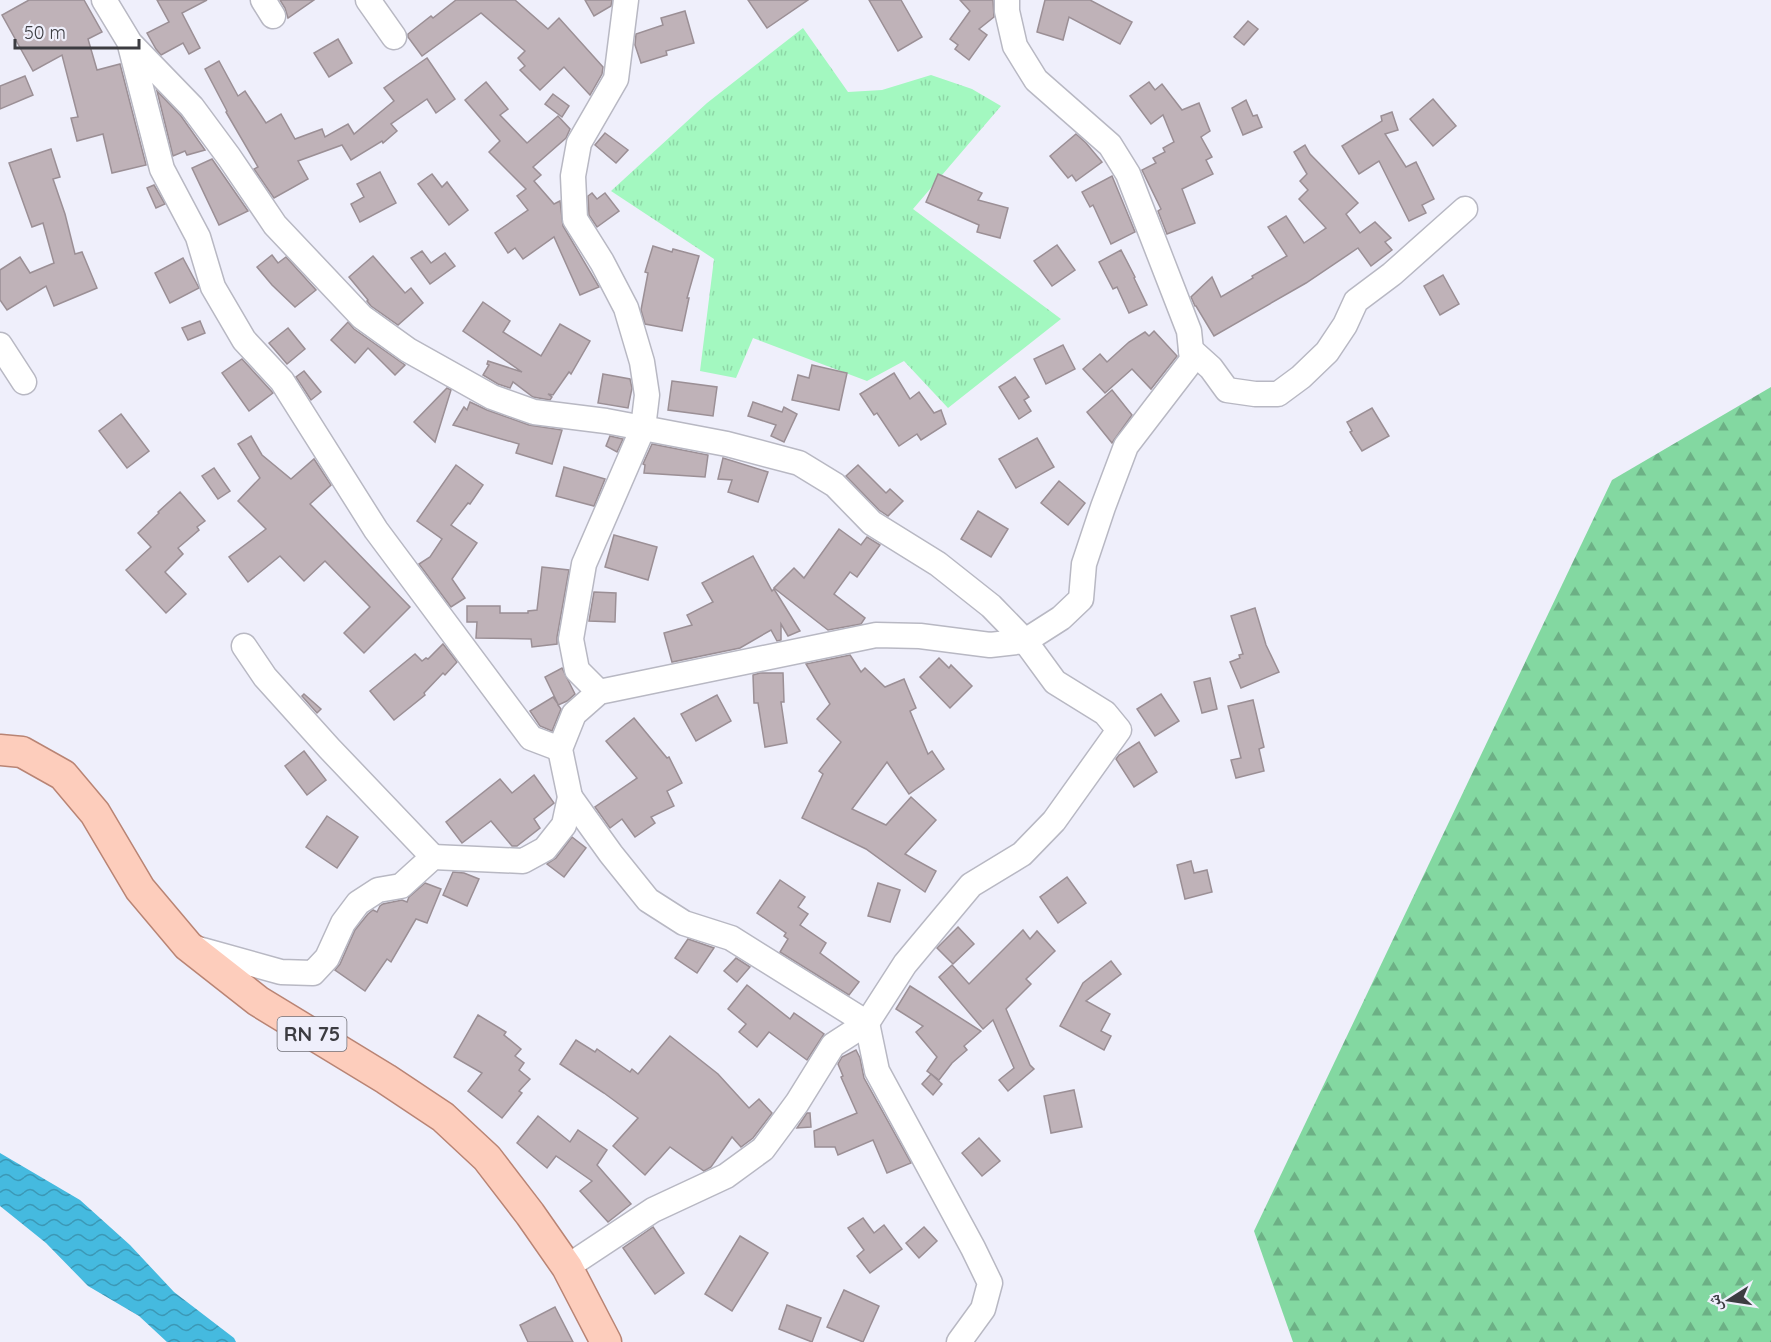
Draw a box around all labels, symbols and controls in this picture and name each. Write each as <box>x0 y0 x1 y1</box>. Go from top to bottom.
scale bar <box>15 12 140 50</box>
text: 50 m <box>24 21 66 44</box>
road number: RN 75 <box>278 1017 346 1051</box>
north arrow <box>1699 1270 1759 1330</box>
text: ش <box>1703 1293 1726 1314</box>

